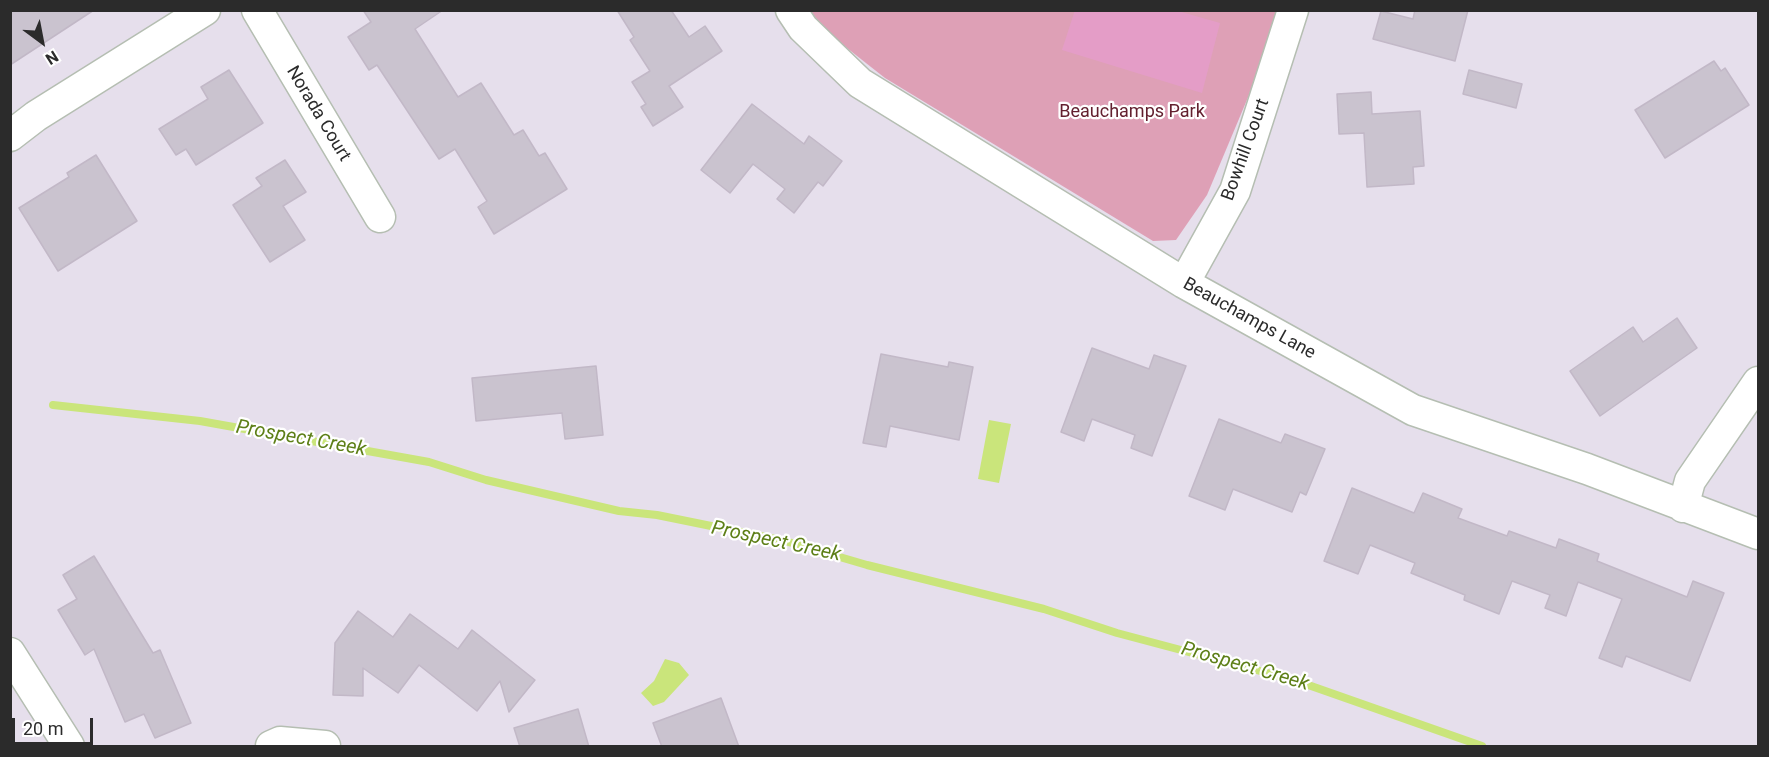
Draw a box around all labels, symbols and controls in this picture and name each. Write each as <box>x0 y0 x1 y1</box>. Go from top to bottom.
north arrow <box>12 12 72 72</box>
text: N <box>42 47 62 69</box>
street label: Norada Court <box>281 62 355 166</box>
street label: Bowhill Court <box>1218 96 1274 204</box>
park label: Beauchamps Park <box>1059 101 1205 123</box>
street label: Beauchamps Lane <box>1179 274 1319 364</box>
water label: Prospect Creek <box>234 416 368 462</box>
water label: Prospect Creek <box>709 517 843 567</box>
water label: Prospect Creek <box>1178 637 1312 697</box>
scale bar <box>15 706 96 744</box>
text: 20 m <box>23 718 63 739</box>

